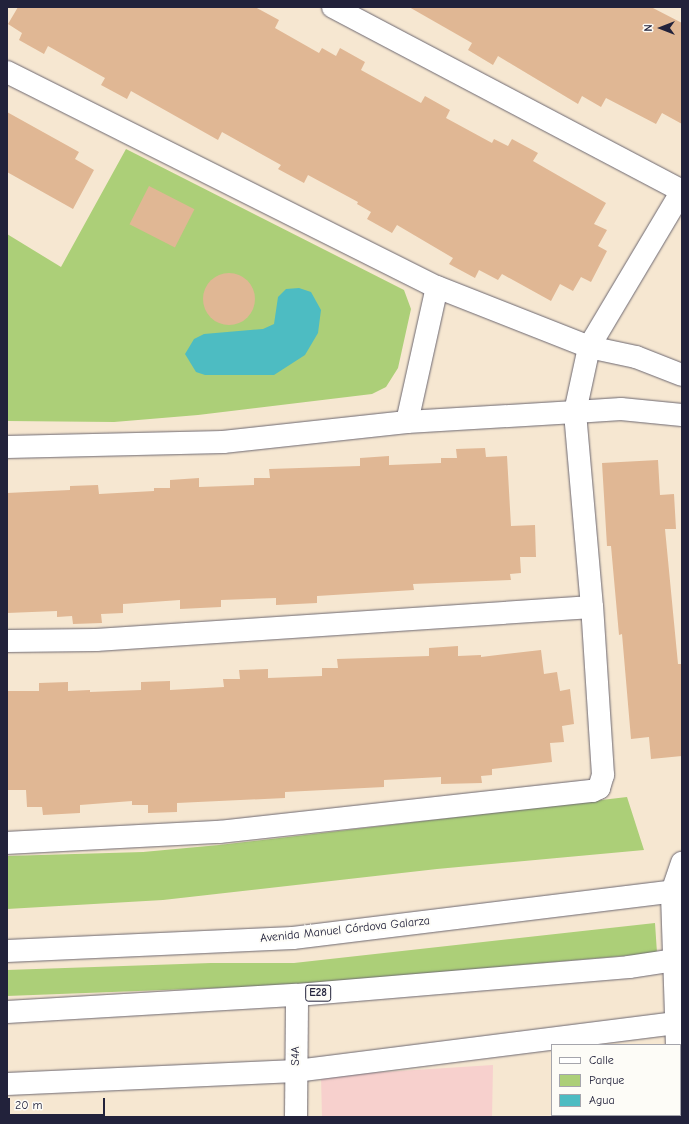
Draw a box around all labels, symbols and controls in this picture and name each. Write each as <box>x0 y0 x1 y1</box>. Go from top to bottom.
north arrow <box>641 8 681 48</box>
text: N <box>642 24 655 32</box>
street label: Avenida Manuel Córdova Galarza <box>259 914 431 946</box>
road number: E28 <box>305 984 331 1002</box>
legend <box>551 1044 681 1116</box>
street label: S4A <box>289 1046 303 1066</box>
text: Calle <box>589 1053 614 1067</box>
text: Parque <box>589 1073 624 1087</box>
scale bar <box>10 1090 107 1116</box>
text: Agua <box>589 1093 615 1107</box>
text: 20 m <box>15 1098 43 1112</box>

